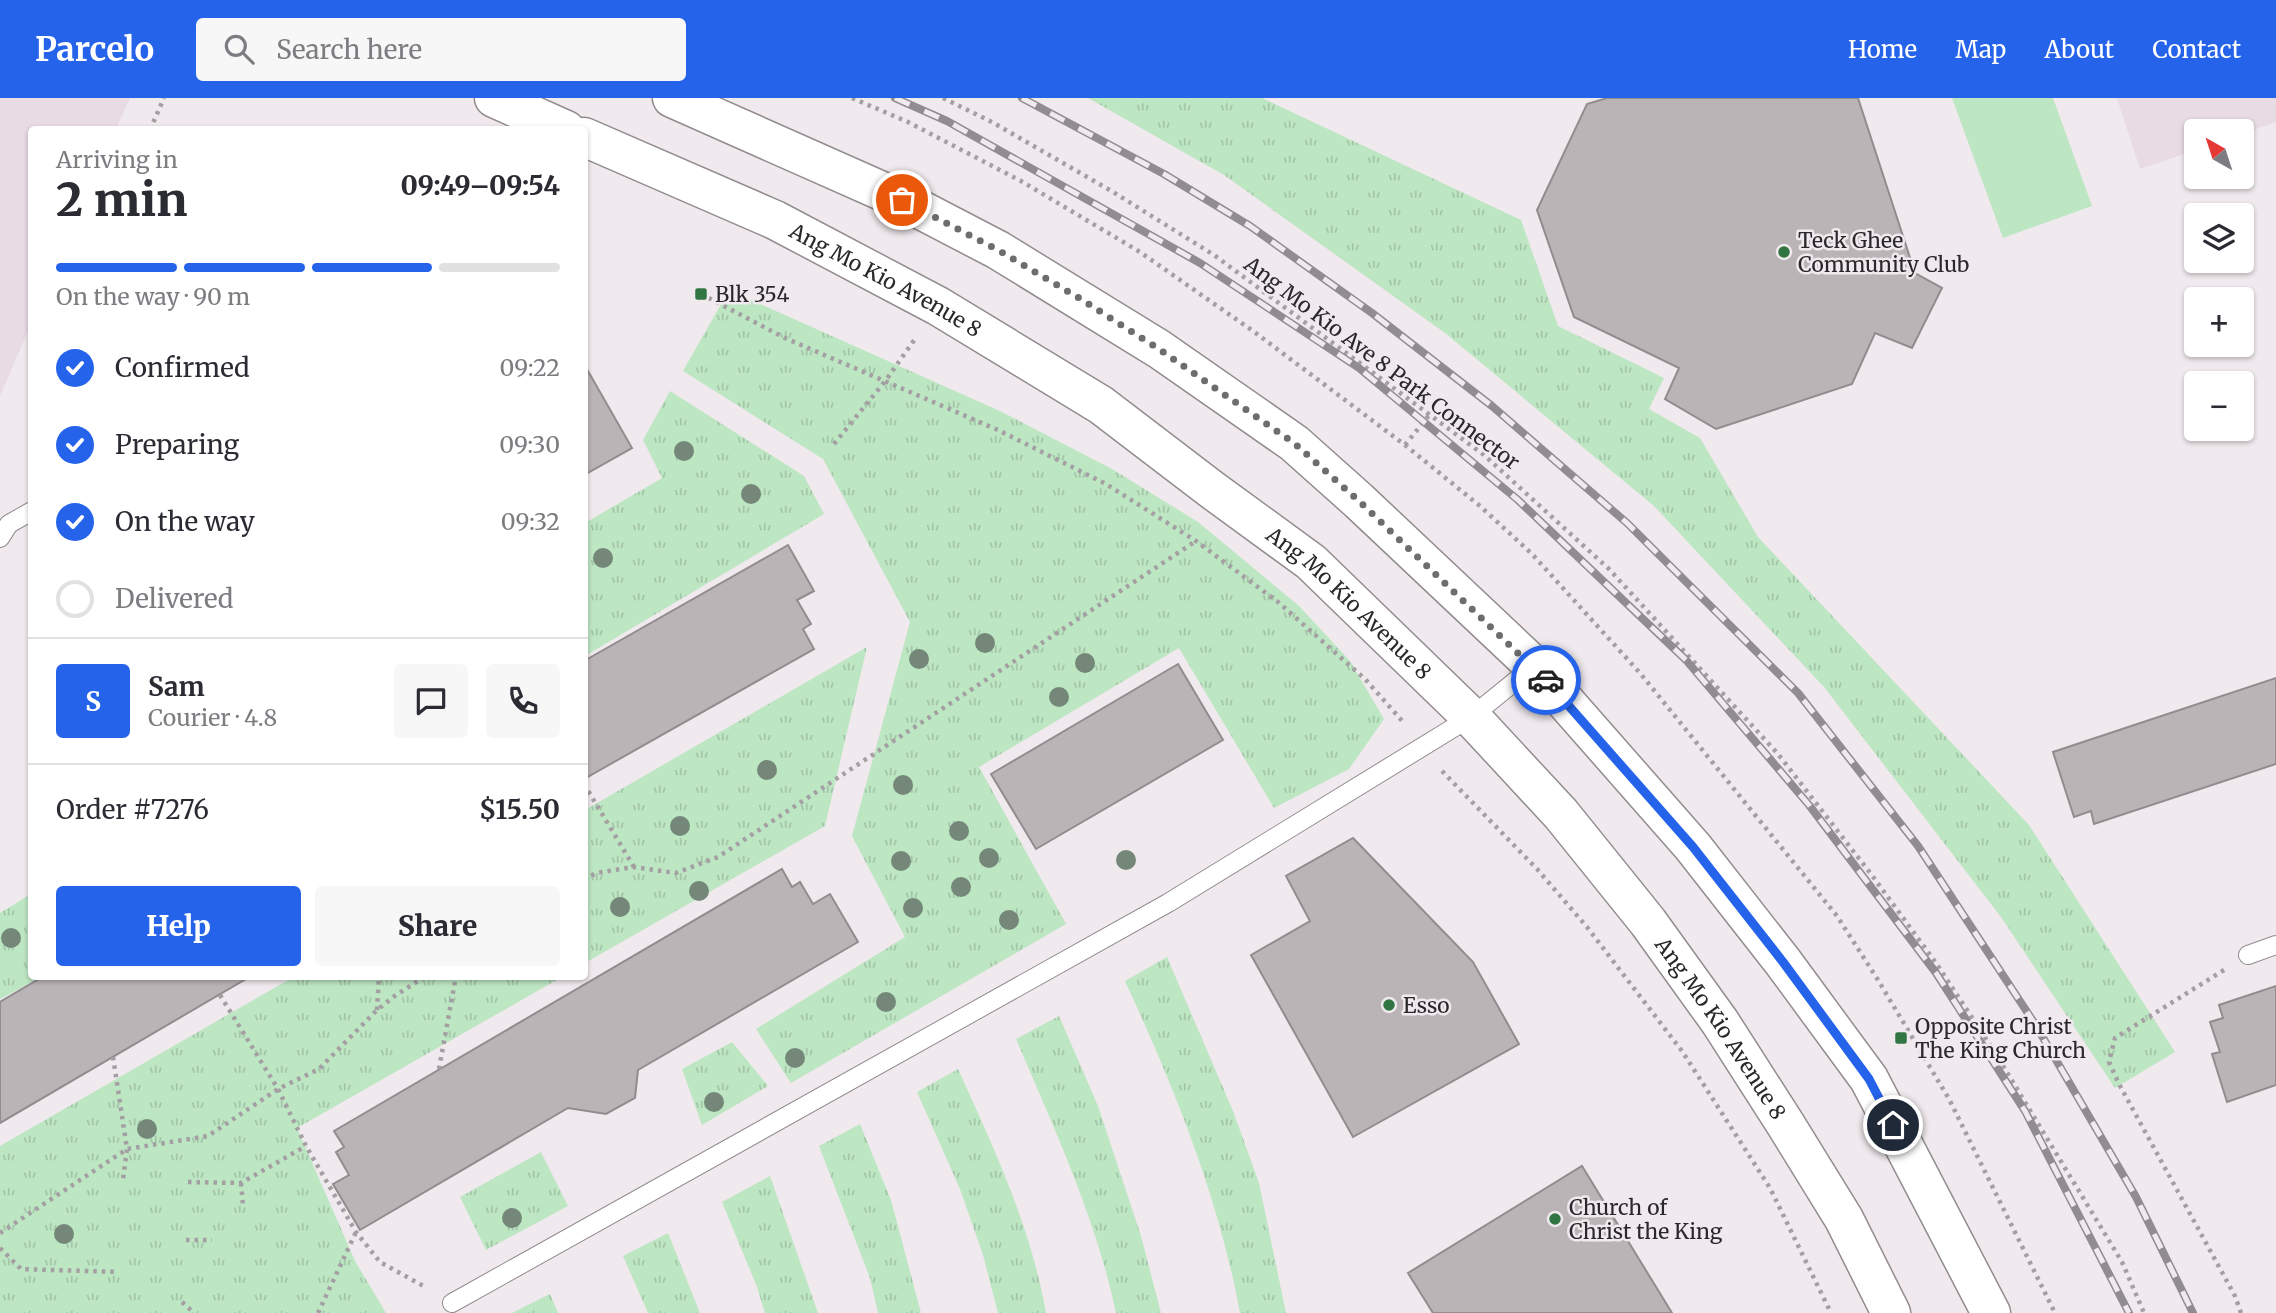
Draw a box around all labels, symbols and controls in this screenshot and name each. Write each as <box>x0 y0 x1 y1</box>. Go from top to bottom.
search box <box>196 18 686 81</box>
text: Parcelo <box>35 29 154 70</box>
icon: search <box>220 30 258 68</box>
text: Search here <box>276 33 422 66</box>
text: Home <box>1848 34 1917 65</box>
text: Map <box>1955 34 2006 65</box>
text: About <box>2044 34 2114 65</box>
text: Contact <box>2152 34 2241 65</box>
north arrow <box>2184 119 2254 189</box>
map controls <box>2184 119 2254 441</box>
text: Arriving in <box>56 145 178 174</box>
text: 09:49–09:54 <box>401 169 560 202</box>
pin <box>872 170 932 230</box>
text: 2 min <box>56 171 188 229</box>
icon: bag <box>883 181 921 219</box>
button: layers <box>2184 203 2254 273</box>
street label: Ang Mo Kio Avenue 8 <box>784 216 987 343</box>
place label: Teck Ghee Community Club <box>1798 227 1969 278</box>
marker: Teck Ghee Community Club <box>1776 244 1792 260</box>
street label: Ang Mo Kio Ave 8 Park Connector <box>1238 250 1525 476</box>
place label: Blk 354 <box>715 281 789 308</box>
text: On the way · 90 m <box>56 282 250 311</box>
marker: Blk 354 <box>693 286 709 302</box>
button: + <box>2184 287 2254 357</box>
icon: check <box>56 349 94 387</box>
text: Confirmed <box>115 351 250 384</box>
text: 09:22 <box>500 353 560 382</box>
button: − <box>2184 371 2254 441</box>
icon: check <box>56 426 94 464</box>
text: Preparing <box>115 428 239 461</box>
text: 09:30 <box>499 430 560 459</box>
icon: check <box>56 503 94 541</box>
text: On the way <box>115 505 255 538</box>
text: 09:32 <box>501 507 560 536</box>
street label: Ang Mo Kio Avenue 8 <box>1261 520 1437 685</box>
text: Delivered <box>115 582 234 615</box>
courier <box>1511 645 1581 715</box>
icon: car <box>1527 661 1565 699</box>
button: chat <box>394 664 468 738</box>
button: phone <box>486 664 560 738</box>
text: Sam <box>148 670 205 703</box>
text: S <box>85 685 101 718</box>
text: Courier · 4.8 <box>148 703 277 732</box>
text: Order #7276 <box>56 793 209 826</box>
text: $15.50 <box>479 793 560 826</box>
button: Help <box>56 886 301 966</box>
button: Share <box>315 886 560 966</box>
street label: Ang Mo Kio Avenue 8 <box>1649 931 1792 1124</box>
place label: Esso <box>1403 992 1449 1019</box>
marker: Esso <box>1381 997 1397 1013</box>
place label: Opposite Christ The King Church <box>1915 1013 2086 1064</box>
marker: Opposite Christ The King Church <box>1893 1030 1909 1046</box>
pin <box>1863 1095 1923 1155</box>
icon: home <box>1874 1106 1912 1144</box>
place label: Church of Christ the King <box>1569 1194 1723 1245</box>
marker: Church of Christ the King <box>1547 1211 1563 1227</box>

